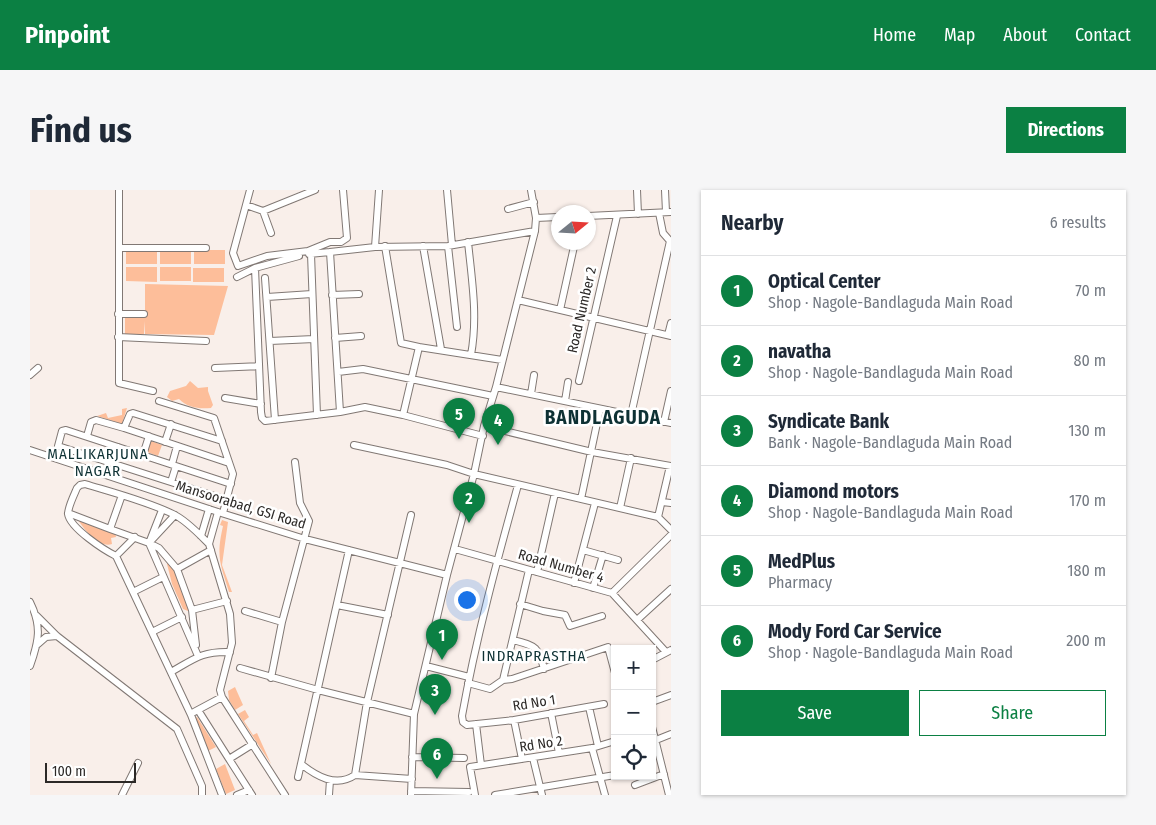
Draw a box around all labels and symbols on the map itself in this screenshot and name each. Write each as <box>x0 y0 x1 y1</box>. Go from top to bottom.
north arrow <box>551 205 596 250</box>
street label: Road Number 2 <box>564 265 600 355</box>
pin: 5 <box>443 398 475 439</box>
pin: 4 <box>482 404 514 445</box>
district label: BANDLAGUDA <box>545 406 661 429</box>
district label: MALLIKARJUNA NAGAR <box>47 445 149 480</box>
street label: Mansoorabad, GSI Road <box>174 477 308 533</box>
pin: 2 <box>453 482 485 523</box>
street label: Road Number 4 <box>516 546 606 586</box>
your location <box>454 587 480 613</box>
pin: 1 <box>426 619 458 660</box>
district label: INDRAPRASTHA <box>482 647 586 665</box>
pin: 3 <box>419 674 451 715</box>
street label: Rd No 1 <box>512 691 556 715</box>
street label: Rd No 2 <box>518 732 564 756</box>
pin: 6 <box>421 738 453 779</box>
scale bar <box>45 760 136 783</box>

